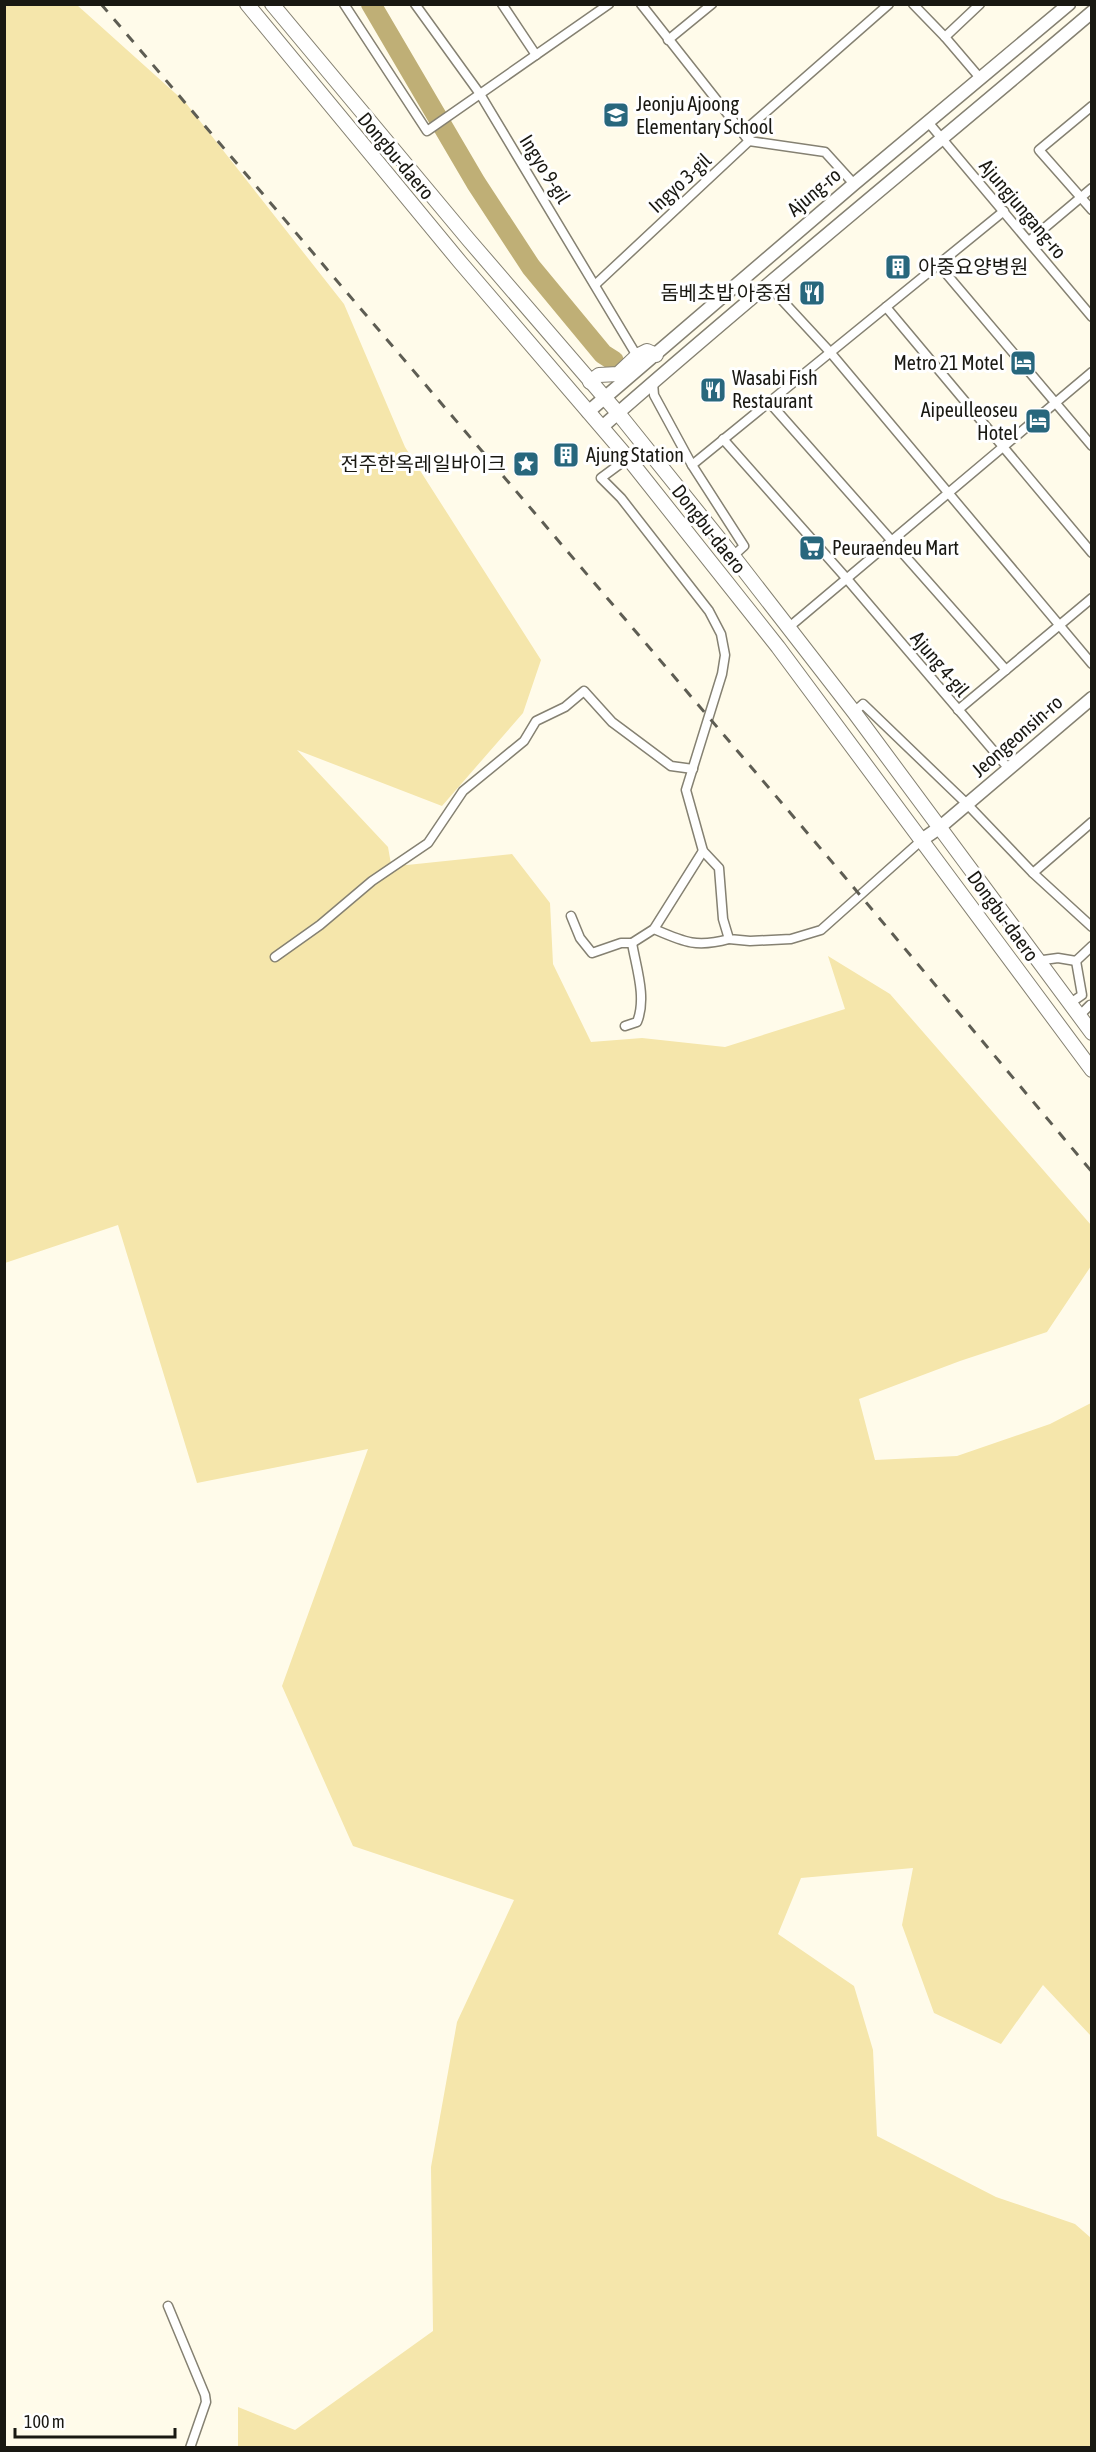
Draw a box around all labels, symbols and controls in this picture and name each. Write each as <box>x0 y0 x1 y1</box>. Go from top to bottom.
place label: Jeonju Ajoong Elementary School <box>636 92 774 138</box>
school or university icon: Jeonju Ajoong Elementary School <box>601 100 631 130</box>
street label: Dongbu-daero <box>353 108 439 204</box>
street label: Ingyo 9-gil <box>515 130 576 208</box>
street label: Ingyo 3-gil <box>644 148 716 217</box>
street label: Ajungjungang-ro <box>975 154 1072 263</box>
street label: Ajung-ro <box>782 163 845 221</box>
building icon: 아중요양병원 <box>883 252 913 282</box>
place label: 아중요양병원 <box>918 255 1028 278</box>
restaurant icon: 돔베초밥 아중점 <box>797 278 827 308</box>
place label: 돔베초밥 아중점 <box>660 281 792 304</box>
hotel icon: Metro 21 Motel <box>1008 348 1038 378</box>
place label: Metro 21 Motel <box>893 351 1005 374</box>
place label: Wasabi Fish Restaurant <box>732 366 818 412</box>
restaurant icon: Wasabi Fish Restaurant <box>698 375 728 405</box>
place label: Aipeulleoseu Hotel <box>921 398 1019 444</box>
hotel icon: Aipeulleoseu Hotel <box>1023 406 1053 436</box>
building icon: Ajung Station <box>551 440 581 470</box>
place label: Ajung Station <box>586 443 684 466</box>
place icon: 전주한옥레일바이크 <box>511 449 541 479</box>
place label: 전주한옥레일바이크 <box>340 452 506 475</box>
street label: Dongbu-daero <box>668 480 751 578</box>
supermarket icon: Peuraendeu Mart <box>797 533 827 563</box>
place label: Peuraendeu Mart <box>832 536 959 559</box>
street label: Ajung 4-gil <box>907 626 975 701</box>
street label: Jeongeonsin-ro <box>967 690 1067 781</box>
street label: Dongbu-daero <box>963 866 1044 965</box>
scale bar <box>15 2401 176 2439</box>
text: 100 m <box>24 2411 65 2432</box>

